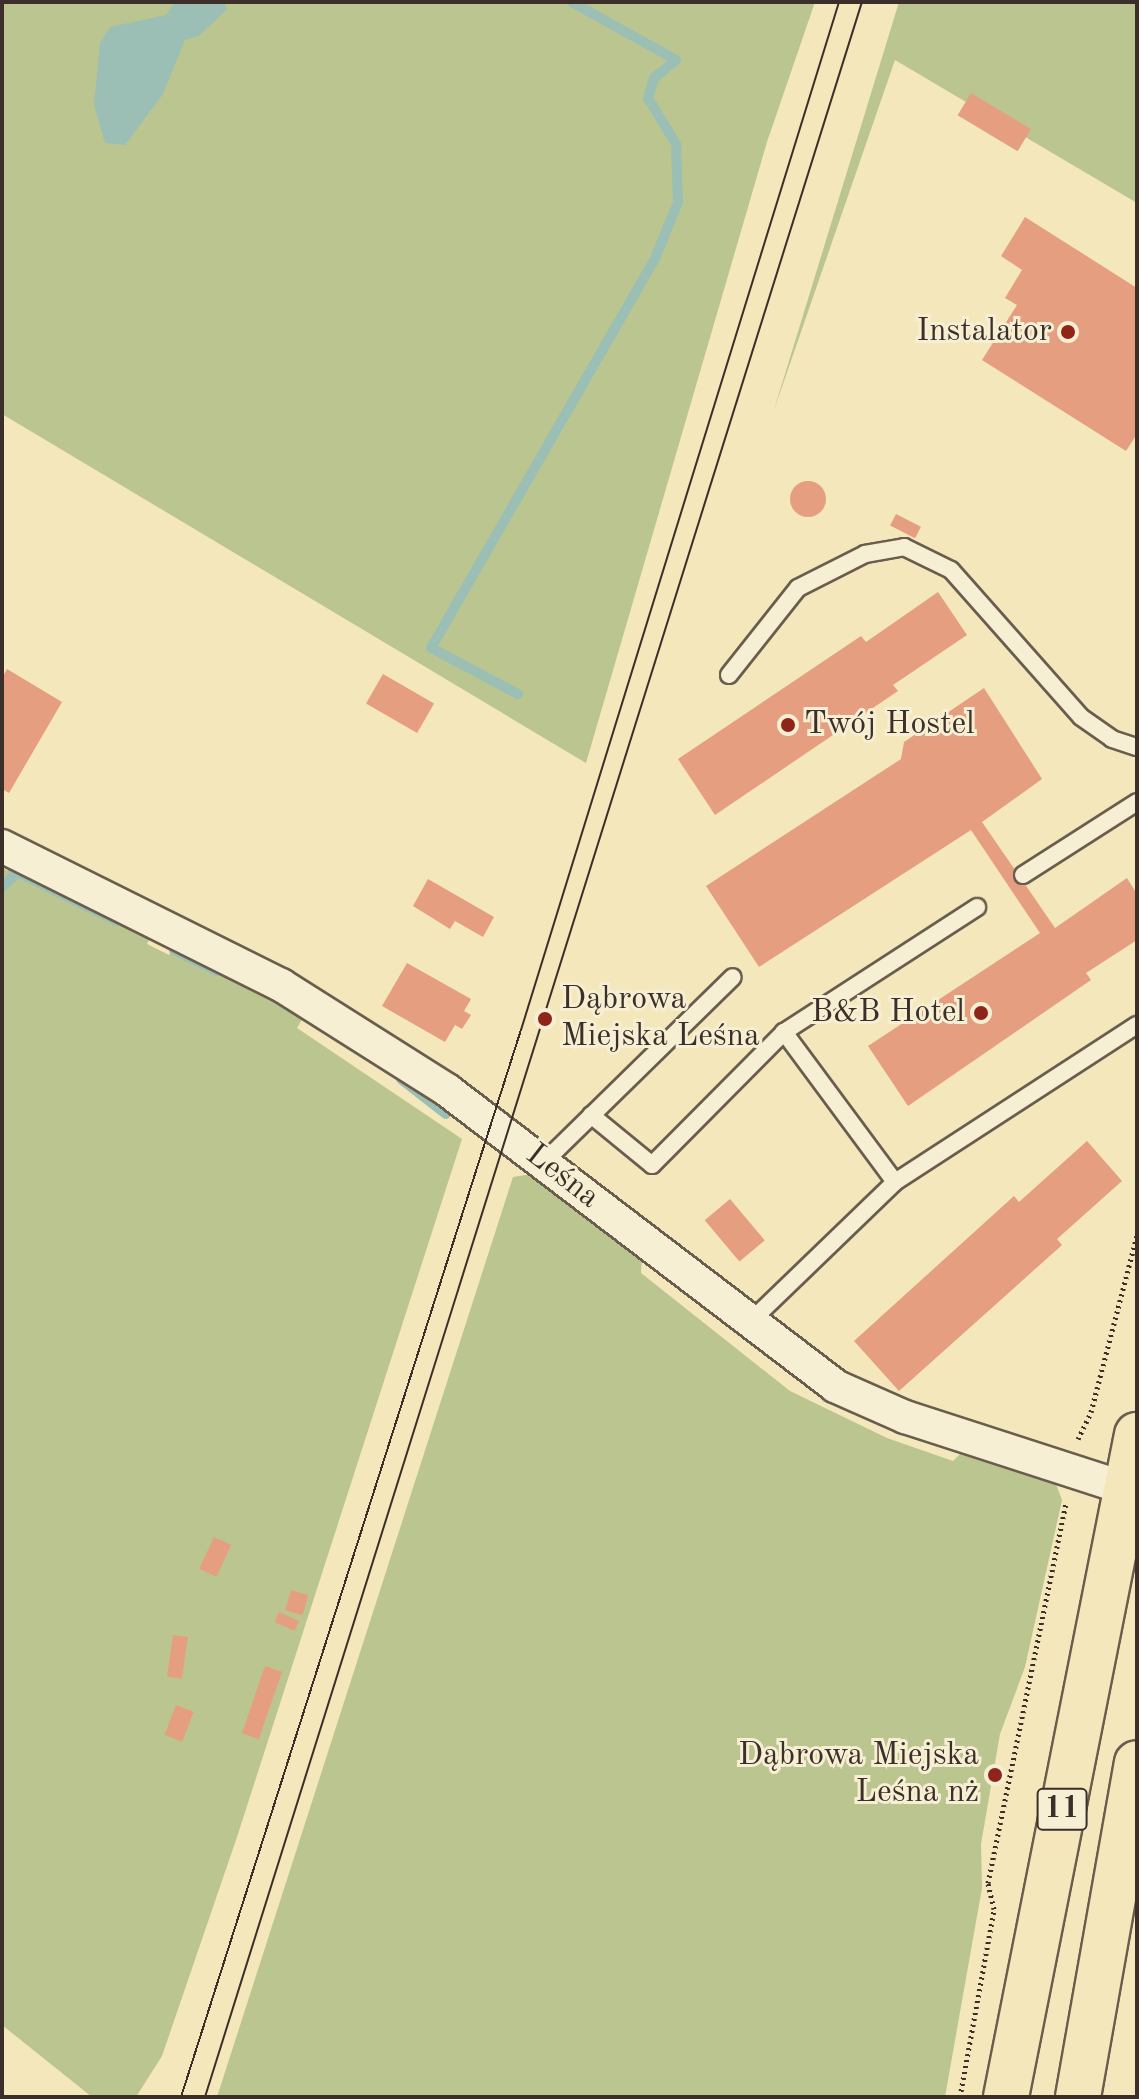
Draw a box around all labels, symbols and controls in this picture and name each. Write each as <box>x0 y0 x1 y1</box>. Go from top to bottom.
place label: Instalator <box>917 313 1052 351</box>
marker: Instalator <box>1059 323 1077 341</box>
place label: Twój Hostel <box>804 706 975 744</box>
marker: Twój Hostel <box>779 716 797 734</box>
place label: Dąbrowa Miejska Leśna <box>561 982 760 1057</box>
place label: B&B Hotel <box>811 994 965 1032</box>
marker: B&B Hotel <box>972 1004 990 1022</box>
marker: Dąbrowa Miejska Leśna <box>536 1010 554 1028</box>
street label: Leśna <box>517 1136 607 1218</box>
place label: Dąbrowa Miejska Leśna nż <box>738 1738 979 1813</box>
marker: Dąbrowa Miejska Leśna nż <box>986 1766 1004 1784</box>
road number: 11 <box>1036 1783 1088 1835</box>

